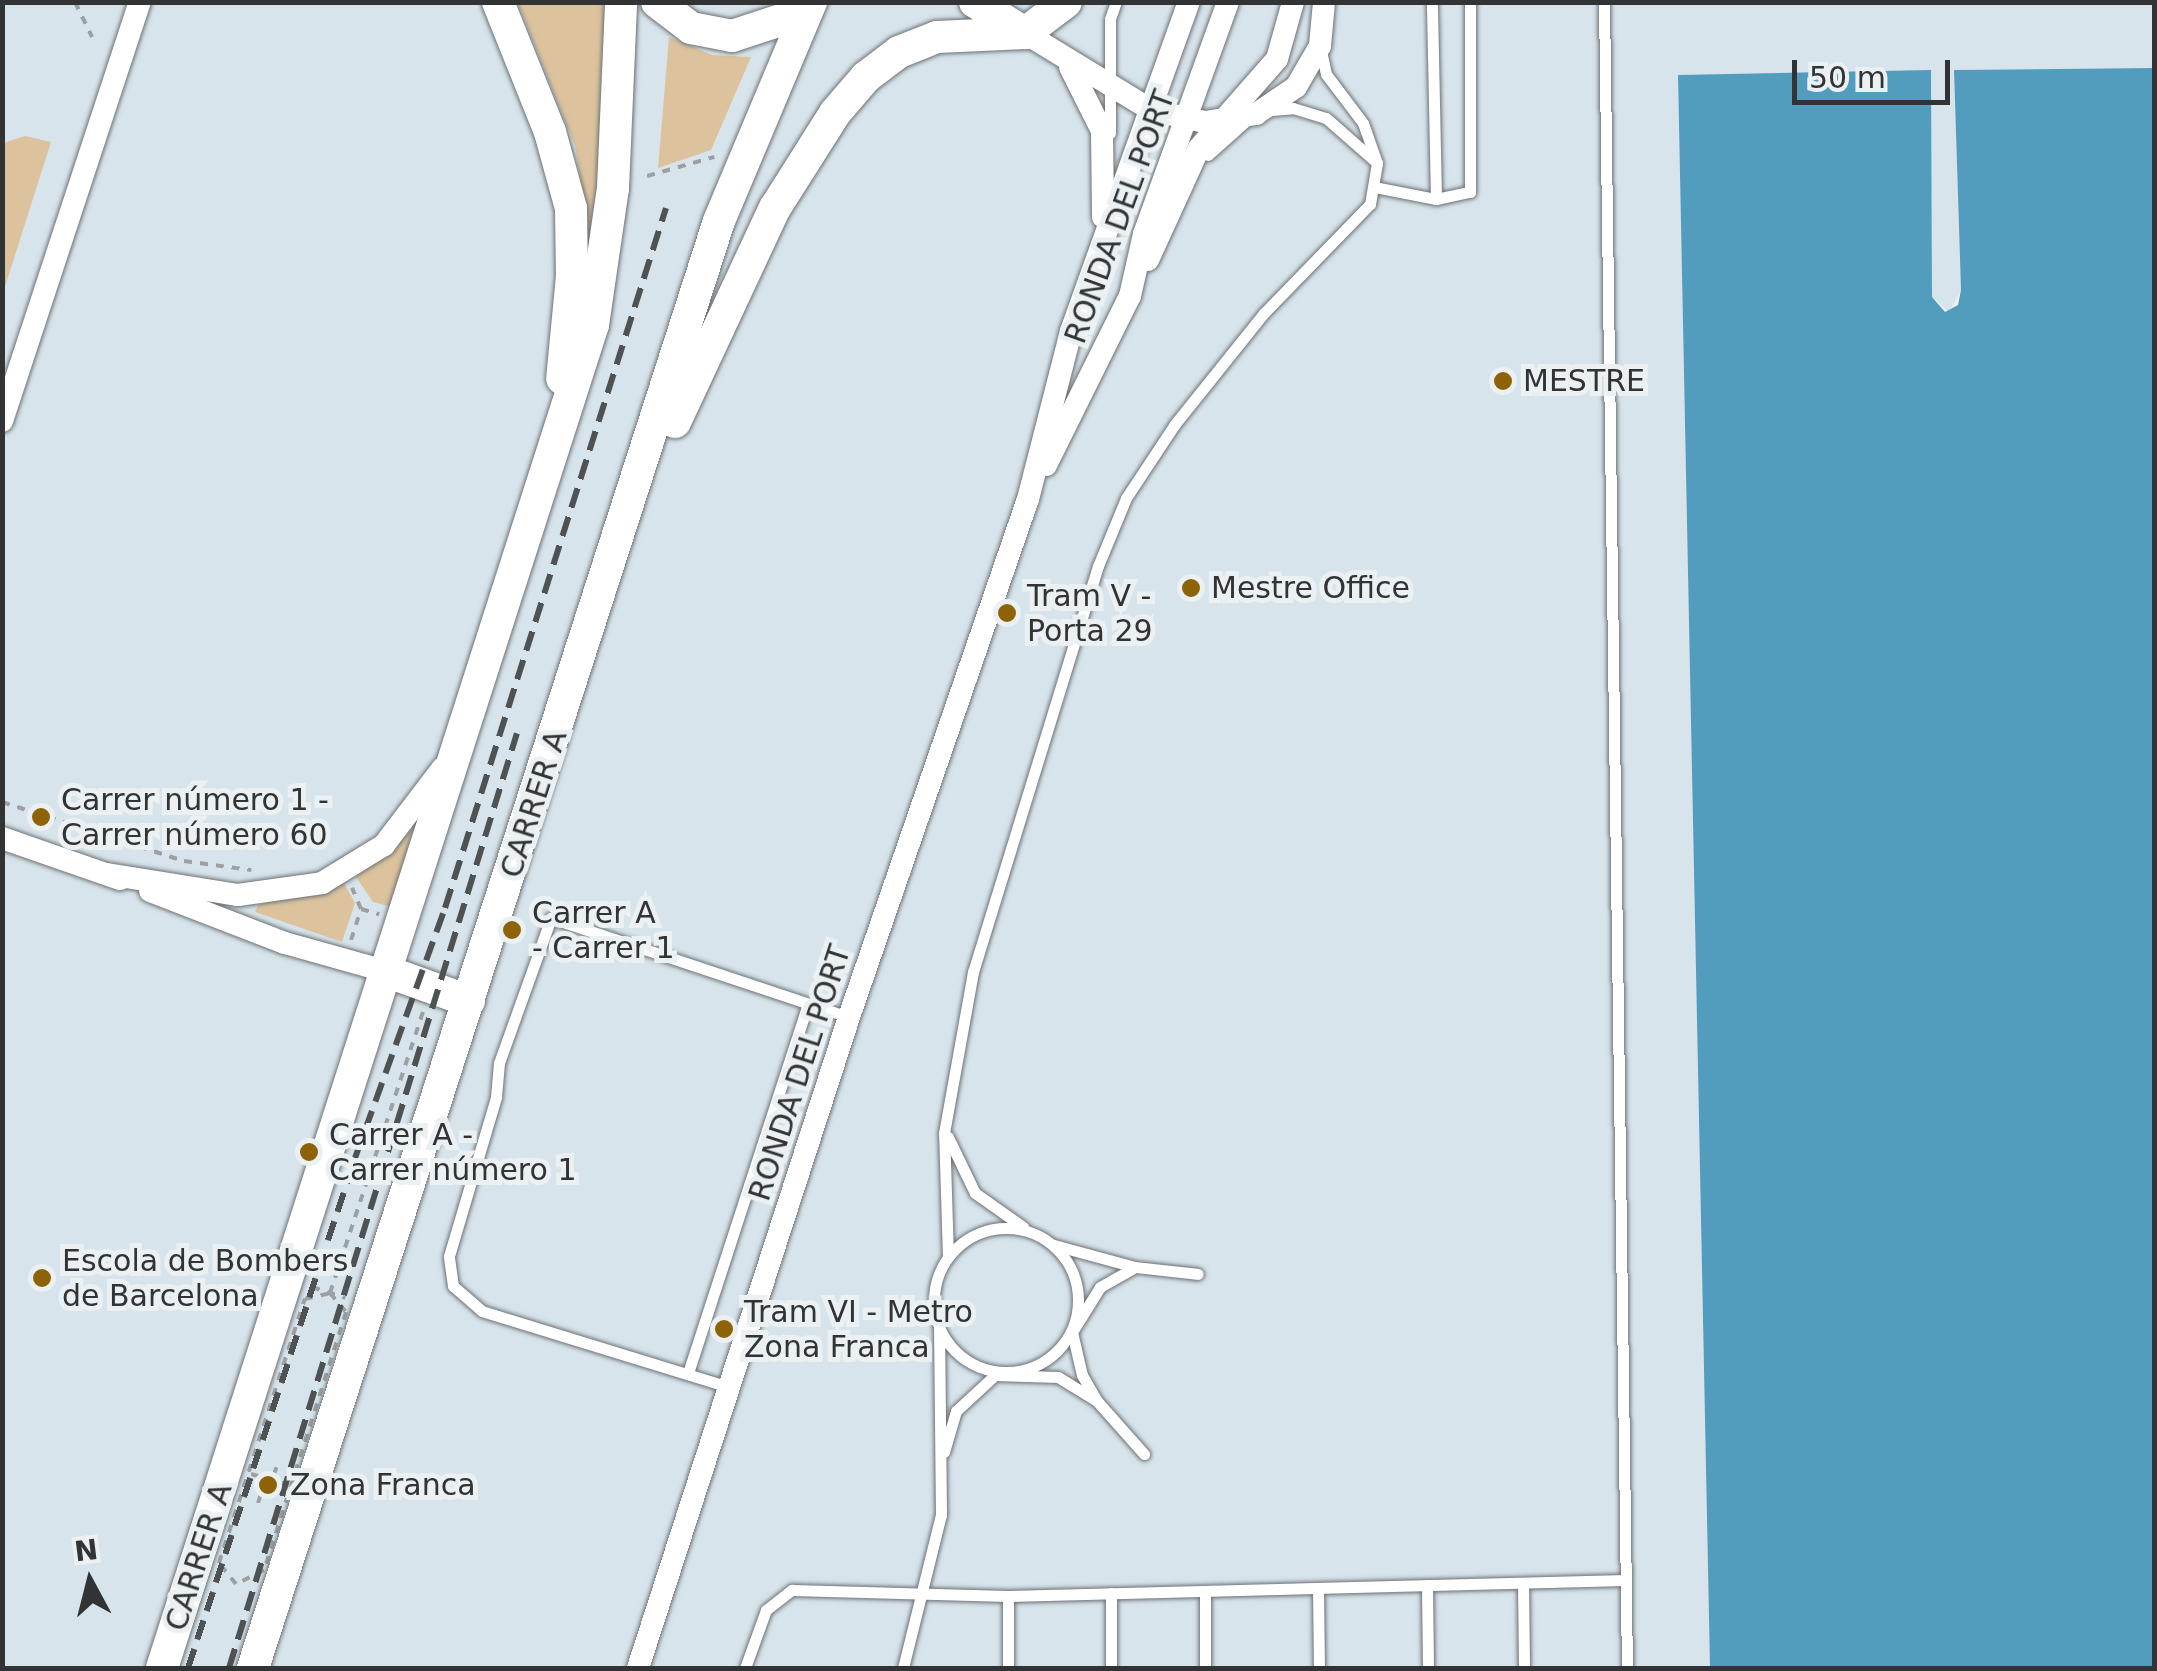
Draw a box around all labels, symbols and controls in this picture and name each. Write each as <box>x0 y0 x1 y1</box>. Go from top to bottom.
scale bar <box>1797 40 1954 102</box>
text: 50 m <box>1809 60 1886 95</box>
street label: RONDA DEL PORT <box>1058 86 1182 348</box>
place label: MESTRE <box>1523 363 1645 399</box>
marker: MESTRE <box>1492 370 1514 392</box>
place label: Mestre Office <box>1211 570 1410 606</box>
marker: Mestre Office <box>1180 577 1202 599</box>
place label: Tram V - Porta 29 <box>1027 578 1153 648</box>
marker: Tram V - Porta 29 <box>996 602 1018 624</box>
street label: CARRER A <box>493 726 575 882</box>
place label: Carrer número 1 - Carrer número 60 <box>61 782 329 852</box>
marker: Carrer número 1 - Carrer número 60 <box>30 806 52 828</box>
place label: Carrer A - Carrer 1 <box>532 895 675 966</box>
marker: Carrer A - Carrer 1 <box>501 919 523 941</box>
street label: RONDA DEL PORT <box>742 941 858 1205</box>
place label: Carrer A - Carrer número 1 <box>329 1117 576 1188</box>
marker: Carrer A - Carrer número 1 <box>298 1141 320 1163</box>
place label: Escola de Bombers de Barcelona <box>62 1243 348 1314</box>
marker: Escola de Bombers de Barcelona <box>31 1267 53 1289</box>
place label: Tram VI - Metro Zona Franca <box>744 1294 973 1364</box>
marker: Tram VI - Metro Zona Franca <box>713 1318 735 1340</box>
place label: Zona Franca <box>290 1467 476 1503</box>
marker: Zona Franca <box>255 1472 281 1498</box>
street label: CARRER A <box>158 1479 240 1635</box>
north arrow <box>40 1531 140 1631</box>
text: N <box>73 1533 100 1569</box>

